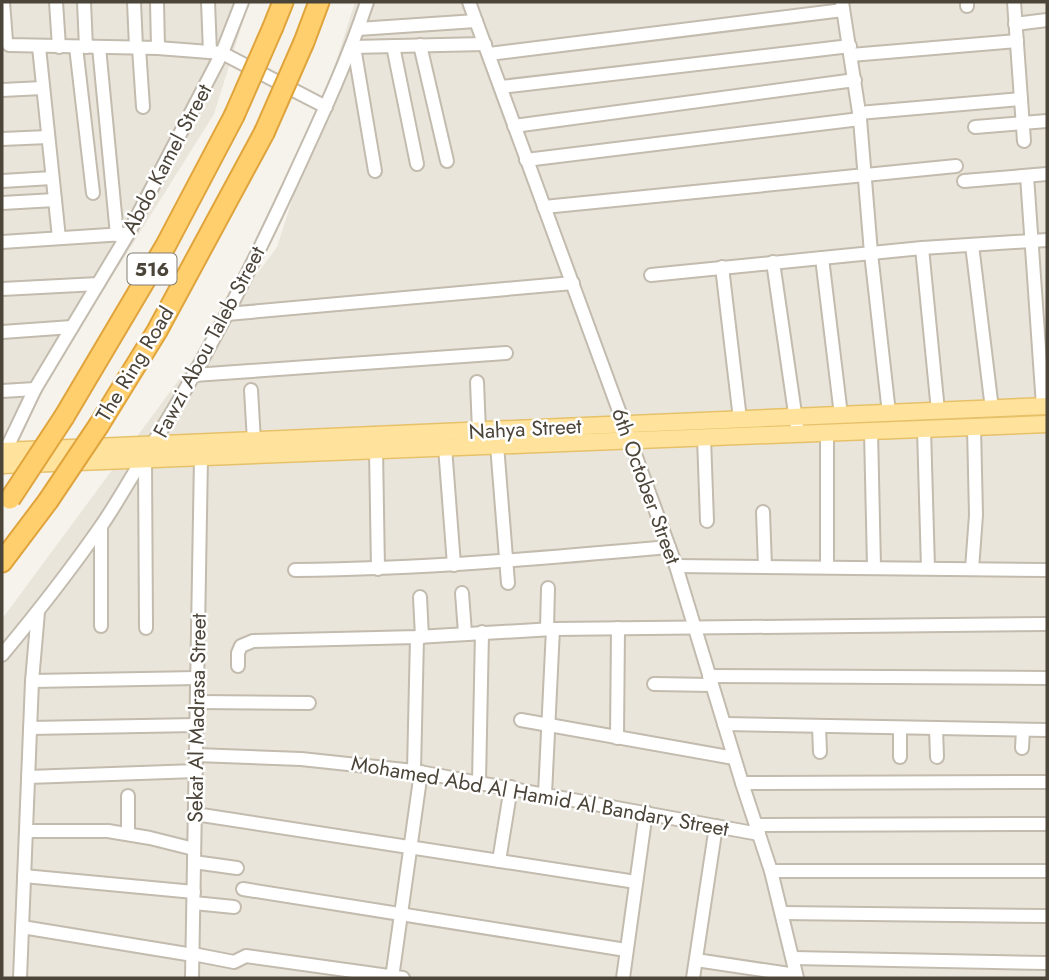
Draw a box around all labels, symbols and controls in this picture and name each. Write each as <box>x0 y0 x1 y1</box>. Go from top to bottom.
street label: Abdo Kamel Street <box>115 79 219 239</box>
street label: Fawzi Abou Taleb Street <box>146 241 272 443</box>
road number: 516 <box>128 254 176 284</box>
street label: The Ring Road <box>89 301 181 427</box>
street label: 6th October Street <box>604 404 688 568</box>
street label: Nahya Street <box>468 411 582 447</box>
street label: Sekat Al Madrasa Street <box>180 613 214 823</box>
street label: Mohamed Abd Al Hamid Al Bandary Street <box>349 748 731 844</box>

